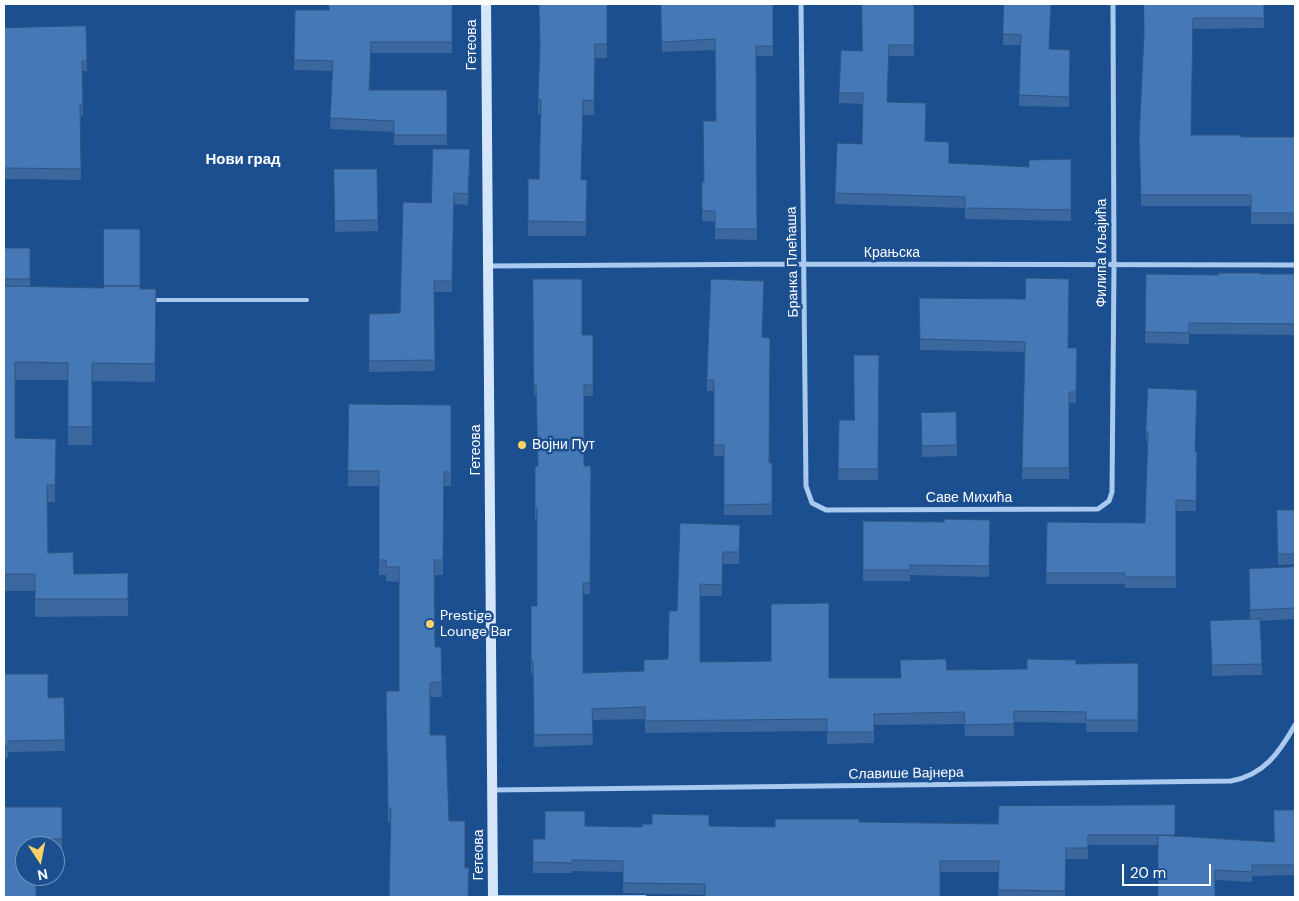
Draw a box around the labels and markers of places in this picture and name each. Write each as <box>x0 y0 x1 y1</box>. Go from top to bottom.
place label: Војни Пут <box>532 437 595 453</box>
marker: Војни Пут <box>516 439 528 451</box>
place label: Prestige Lounge Bar <box>440 608 512 640</box>
marker: Prestige Lounge Bar <box>424 618 436 630</box>

